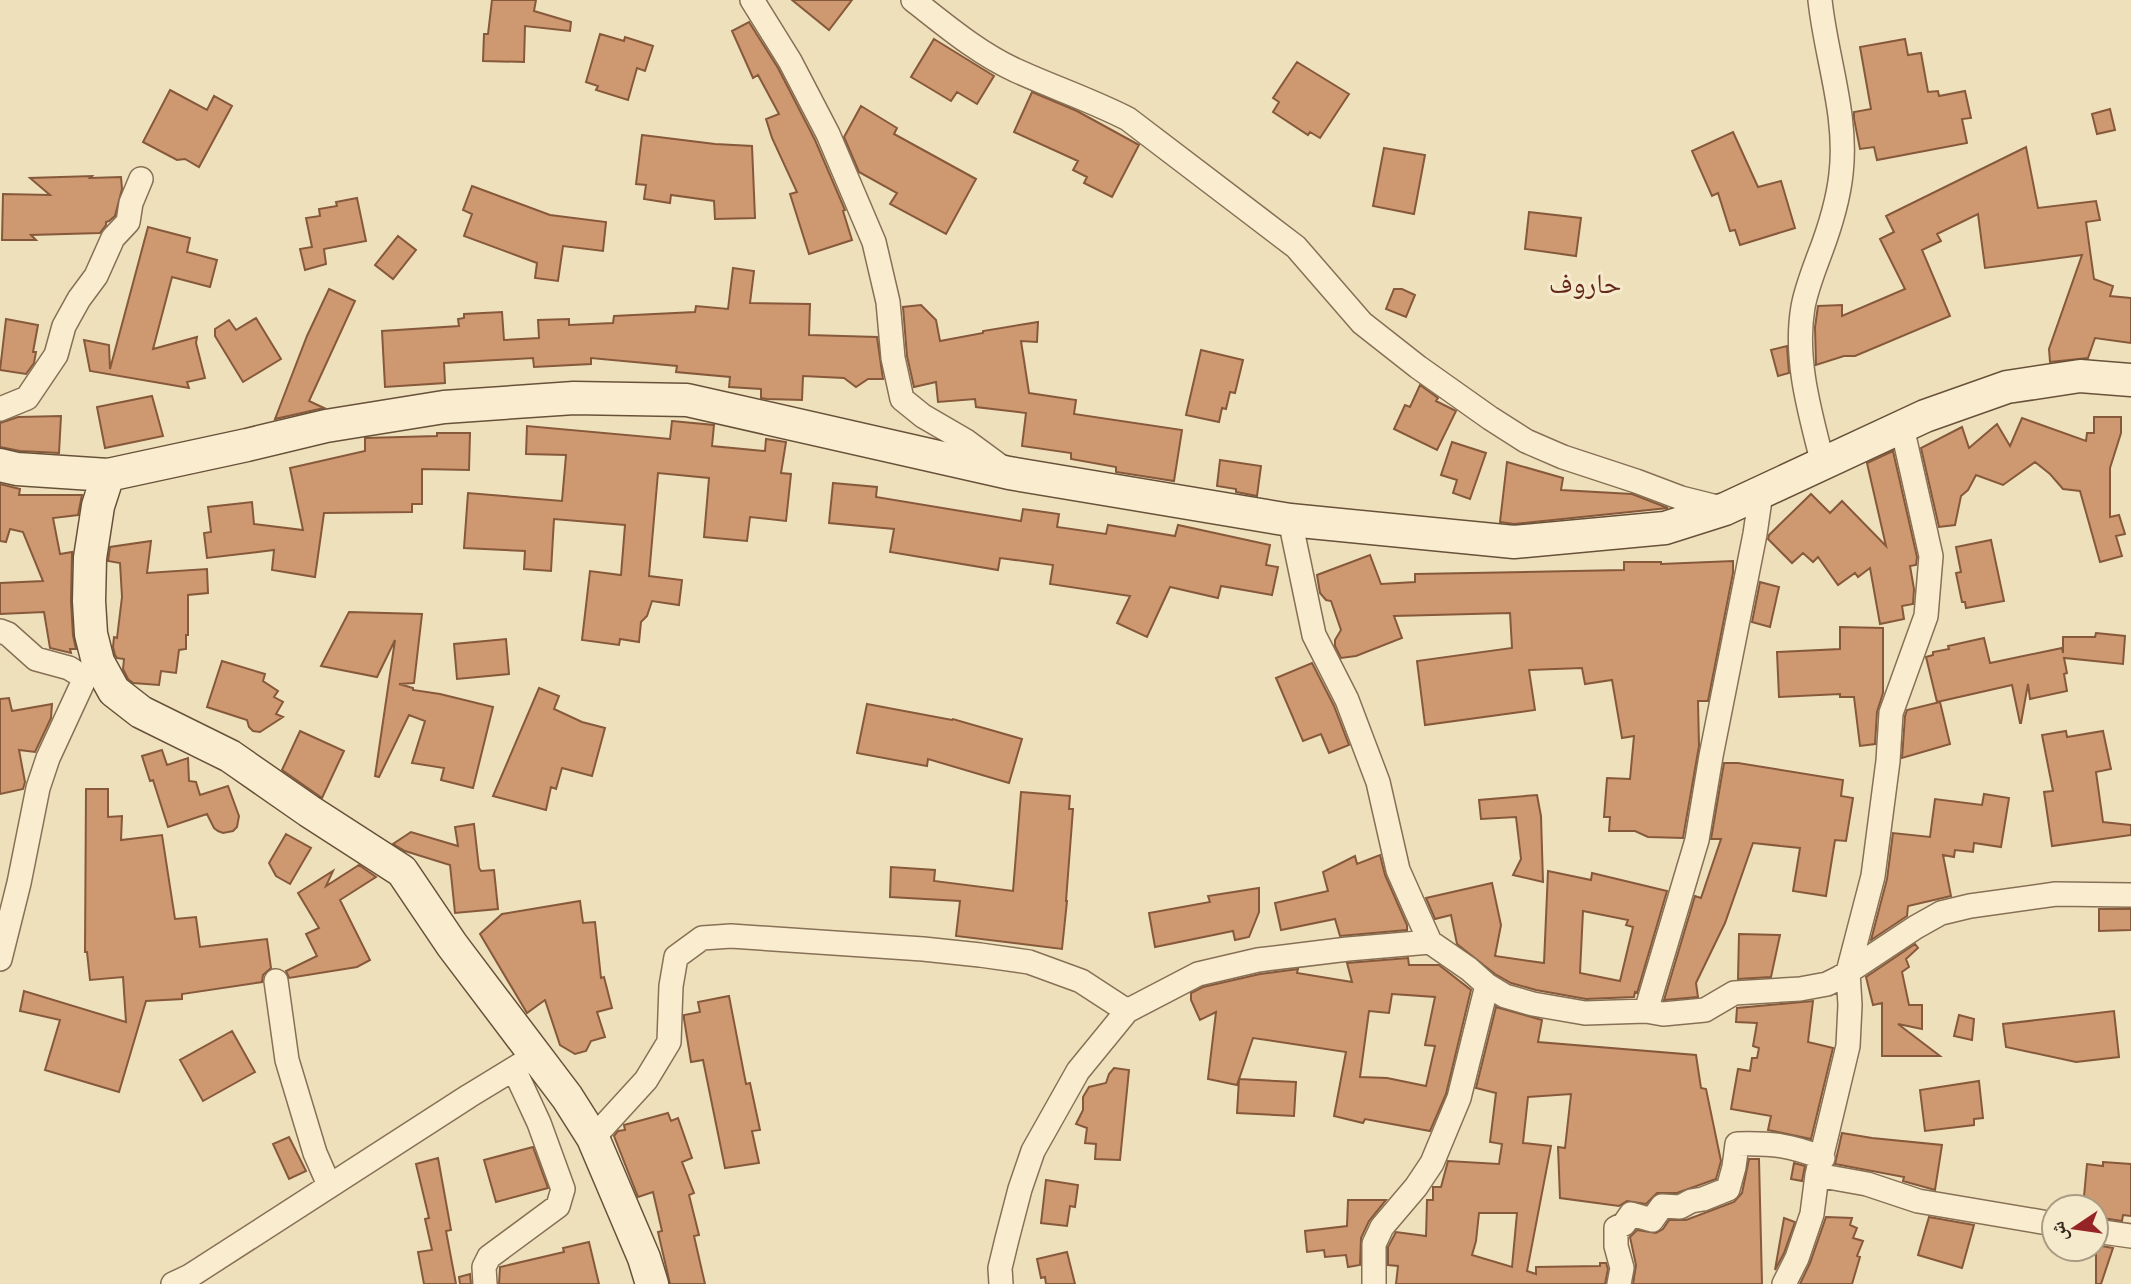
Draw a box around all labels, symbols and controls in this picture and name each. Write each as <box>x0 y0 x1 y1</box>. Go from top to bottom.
district label: حاروف <box>1549 264 1621 302</box>
north arrow <box>2040 1193 2110 1263</box>
text: ش <box>2044 1219 2073 1245</box>

